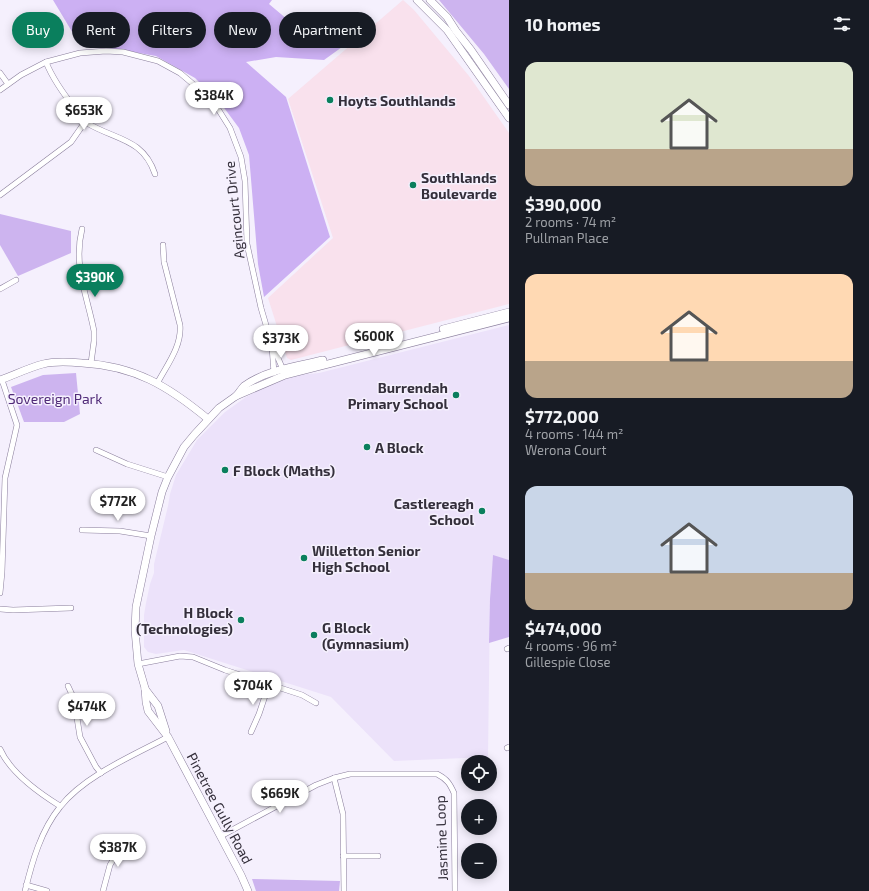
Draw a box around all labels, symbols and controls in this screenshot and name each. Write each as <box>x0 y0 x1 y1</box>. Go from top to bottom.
chip: Buy <box>12 12 64 48</box>
chip: Rent <box>72 12 130 48</box>
chip: Filters <box>138 12 206 48</box>
chip: New <box>214 12 271 48</box>
chip: Apartment <box>279 12 376 48</box>
icon: filters <box>831 13 853 35</box>
text: 10 homes <box>525 14 601 34</box>
pin: $384K <box>186 82 242 116</box>
text: $384K <box>194 87 234 103</box>
icon: home <box>653 88 725 160</box>
place label: Hoyts Southlands <box>338 92 456 109</box>
marker: Hoyts Southlands <box>325 95 335 105</box>
pin: $653K <box>56 97 112 131</box>
text: $653K <box>65 102 103 118</box>
street label: Agincourt Drive <box>220 160 248 260</box>
place label: Southlands Boulevarde <box>421 169 497 202</box>
marker: Southlands Boulevarde <box>408 180 418 190</box>
text: $390,000 <box>525 194 602 214</box>
text: 2 rooms · 74 m² <box>525 214 616 230</box>
text: Pullman Place <box>525 230 609 246</box>
pin: $390K <box>67 264 123 298</box>
text: $390K <box>75 269 115 285</box>
icon: home <box>653 300 725 372</box>
pin: $600K <box>346 323 402 357</box>
pin: $373K <box>253 325 309 359</box>
text: $600K <box>354 328 394 344</box>
text: $373K <box>262 330 300 346</box>
place label: Burrendah Primary School <box>348 379 448 412</box>
park label: Sovereign Park <box>8 390 102 407</box>
marker: Burrendah Primary School <box>451 390 461 400</box>
text: $772,000 <box>525 406 599 426</box>
text: 4 rooms · 144 m² <box>525 426 623 442</box>
place label: A Block <box>375 439 424 456</box>
marker: A Block <box>362 442 372 452</box>
text: Werona Court <box>525 442 606 458</box>
place label: F Block (Maths) <box>233 462 335 479</box>
marker: F Block (Maths) <box>220 465 230 475</box>
pin: $772K <box>90 488 146 522</box>
text: $772K <box>99 493 137 509</box>
place label: Castlereagh School <box>394 495 474 528</box>
marker: Castlereagh School <box>477 506 487 516</box>
icon: home <box>653 512 725 584</box>
place label: Willetton Senior High School <box>312 542 420 575</box>
marker: Willetton Senior High School <box>299 553 309 563</box>
place label: H Block (Technologies) <box>136 604 233 637</box>
marker: H Block (Technologies) <box>236 615 246 625</box>
text: $474,000 <box>525 618 602 638</box>
place label: G Block (Gymnasium) <box>322 619 409 652</box>
marker: G Block (Gymnasium) <box>309 630 319 640</box>
text: 4 rooms · 96 m² <box>525 638 617 654</box>
text: Gillespie Close <box>525 654 611 670</box>
pin: $704K <box>225 672 281 706</box>
text: $704K <box>233 677 273 693</box>
pin: $474K <box>59 693 115 727</box>
text: $474K <box>67 698 107 714</box>
street label: Pinetree Gully Road <box>183 749 257 867</box>
map controls <box>461 755 497 879</box>
button: locate <box>461 755 497 791</box>
pin: $669K <box>252 780 308 814</box>
text: $669K <box>261 785 299 801</box>
street label: Jasmine Loop <box>431 795 451 881</box>
button: + <box>461 799 497 835</box>
pin: $387K <box>90 834 146 868</box>
text: $387K <box>99 839 137 855</box>
button: − <box>461 843 497 879</box>

